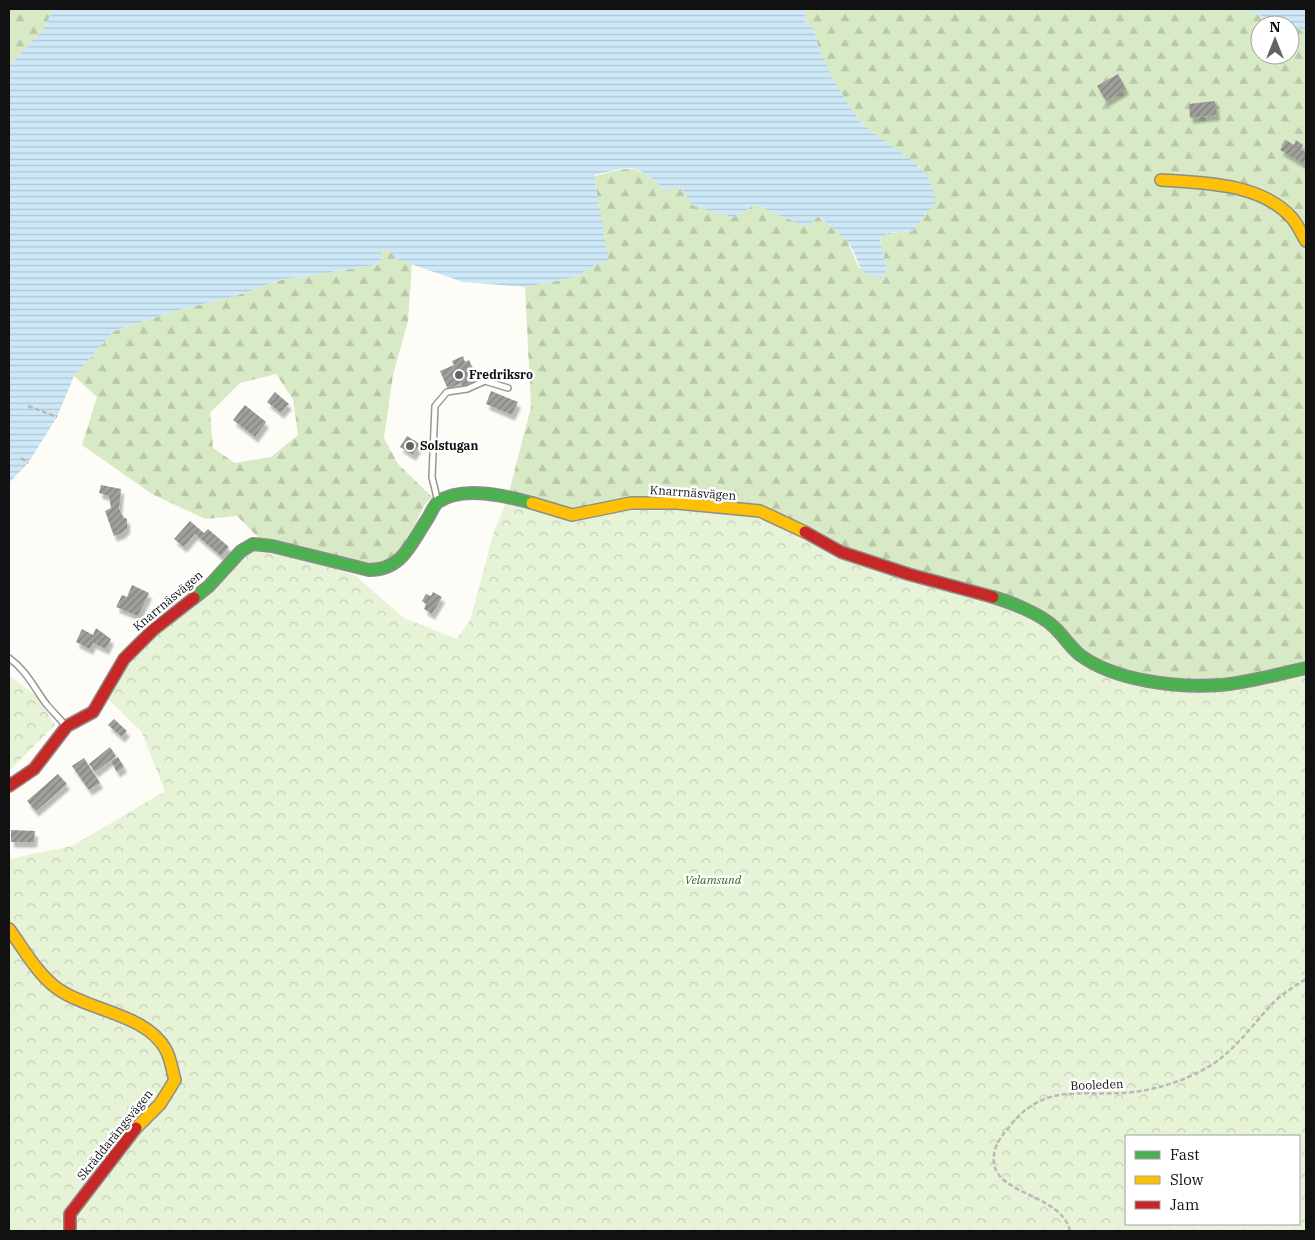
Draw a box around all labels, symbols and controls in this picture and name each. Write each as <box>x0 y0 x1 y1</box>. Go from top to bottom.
north arrow <box>1250 15 1300 65</box>
text: N <box>1269 18 1281 36</box>
place label: Fredriksro <box>469 367 533 382</box>
marker: Fredriksro <box>453 369 465 381</box>
place label: Solstugan <box>420 438 478 453</box>
marker: Solstugan <box>404 440 416 452</box>
street label: Knarrnäsvägen <box>649 482 737 503</box>
street label: Knarrnäsvägen <box>130 567 206 634</box>
park label: Velamsund <box>685 872 742 887</box>
street label: Booleden <box>1070 1076 1124 1093</box>
street label: Skräddarängsvägen <box>73 1086 156 1183</box>
legend <box>1125 1135 1300 1225</box>
text: Fast <box>1170 1145 1200 1164</box>
text: Slow <box>1170 1170 1204 1189</box>
text: Jam <box>1170 1195 1199 1214</box>

